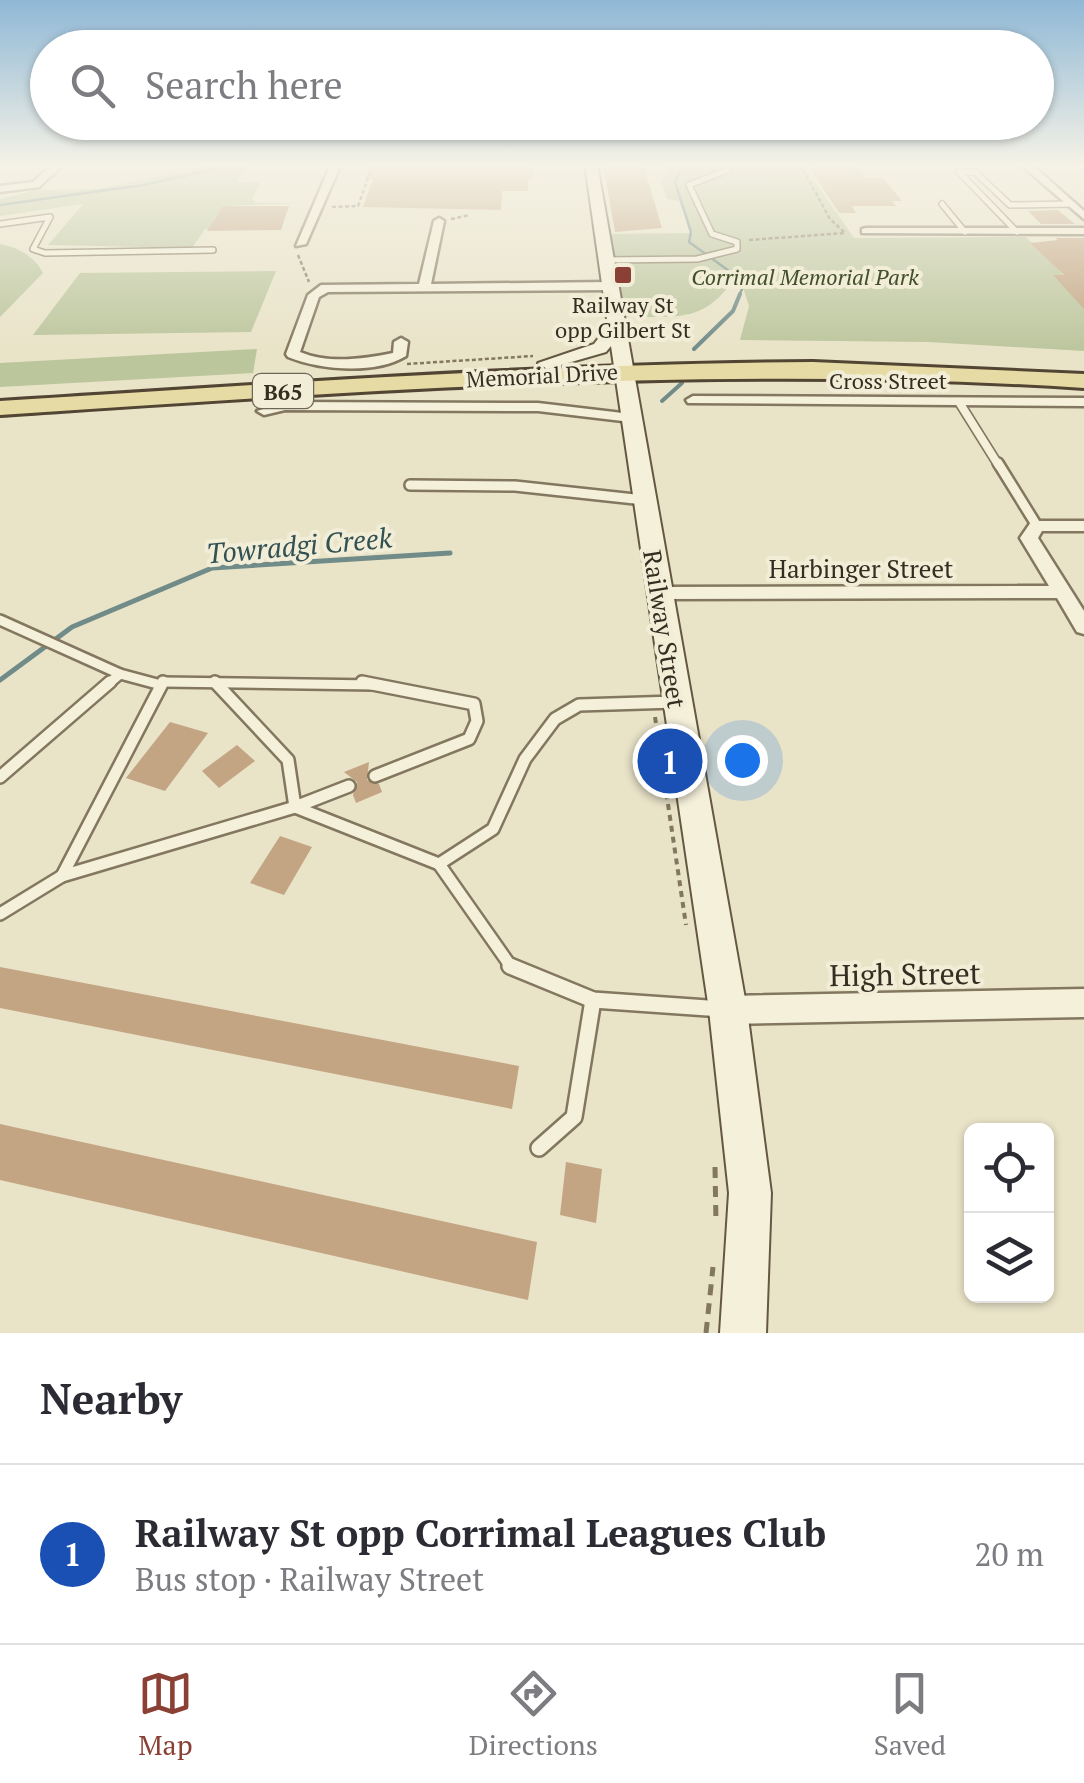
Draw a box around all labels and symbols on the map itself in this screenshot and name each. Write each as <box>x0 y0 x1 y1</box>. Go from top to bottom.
park label: Corrimal Memorial Park <box>691 262 919 291</box>
marker: Railway St opp Gilbert St <box>612 264 634 286</box>
place label: Railway St opp Gilbert St <box>555 290 691 344</box>
street label: Memorial Drive <box>465 357 619 393</box>
street label: Cross Street <box>829 366 947 395</box>
road number: B65 <box>253 374 313 408</box>
water label: Towradgi Creek <box>205 518 394 572</box>
street label: Railway Street <box>636 547 694 711</box>
street label: Harbinger Street <box>769 552 953 585</box>
pin: 1 <box>638 724 702 798</box>
your location <box>717 735 768 786</box>
street label: High Street <box>829 953 981 995</box>

